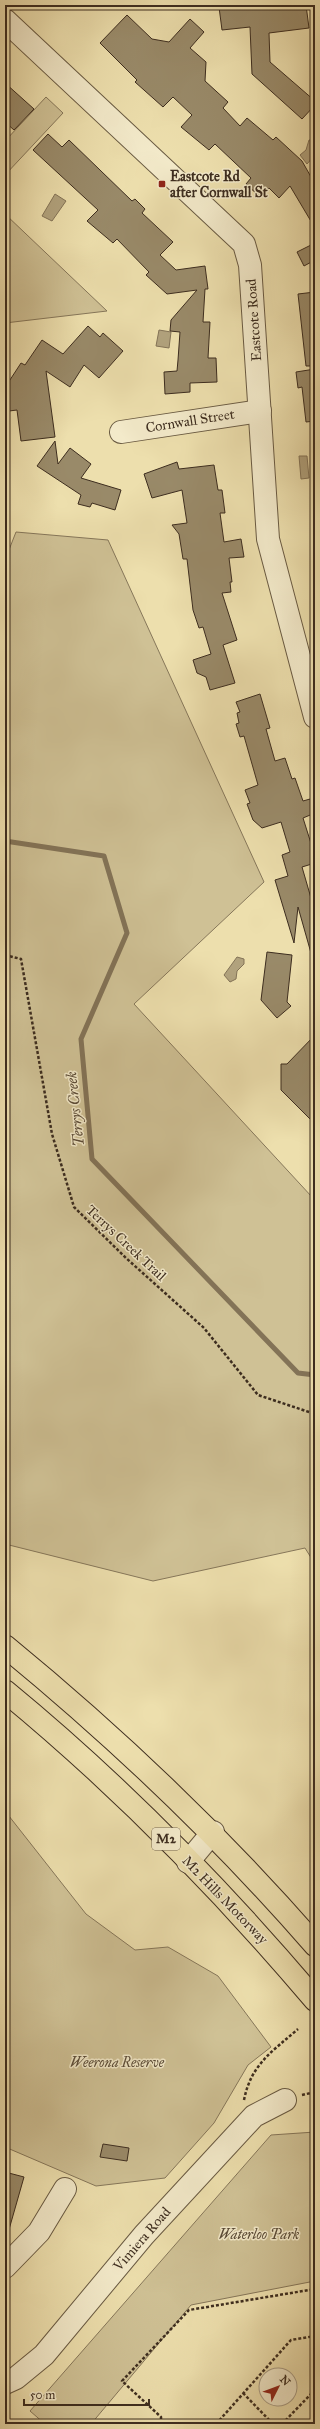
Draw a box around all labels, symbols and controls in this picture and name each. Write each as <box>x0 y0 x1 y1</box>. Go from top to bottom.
place label: Eastcote Rd after Cornwall St <box>170 168 268 201</box>
marker: Eastcote Rd after Cornwall St <box>157 179 167 189</box>
street label: Eastcote Road <box>243 278 265 362</box>
street label: Cornwall Street <box>144 406 236 436</box>
water label: Terrys Creek <box>62 1070 88 1147</box>
street label: Terrys Creek Trail <box>82 1202 170 1285</box>
road number: M2 <box>152 1828 180 1850</box>
street label: M2 Hills Motorway <box>178 1852 272 1948</box>
park label: Weerona Reserve <box>70 2054 165 2071</box>
street label: Vimiera Road <box>109 2204 174 2275</box>
park label: Waterloo Park <box>219 2226 300 2243</box>
north arrow <box>258 2367 298 2407</box>
text: N <box>277 2373 293 2389</box>
scale bar <box>24 2381 149 2407</box>
text: 50 m <box>30 2388 55 2402</box>

